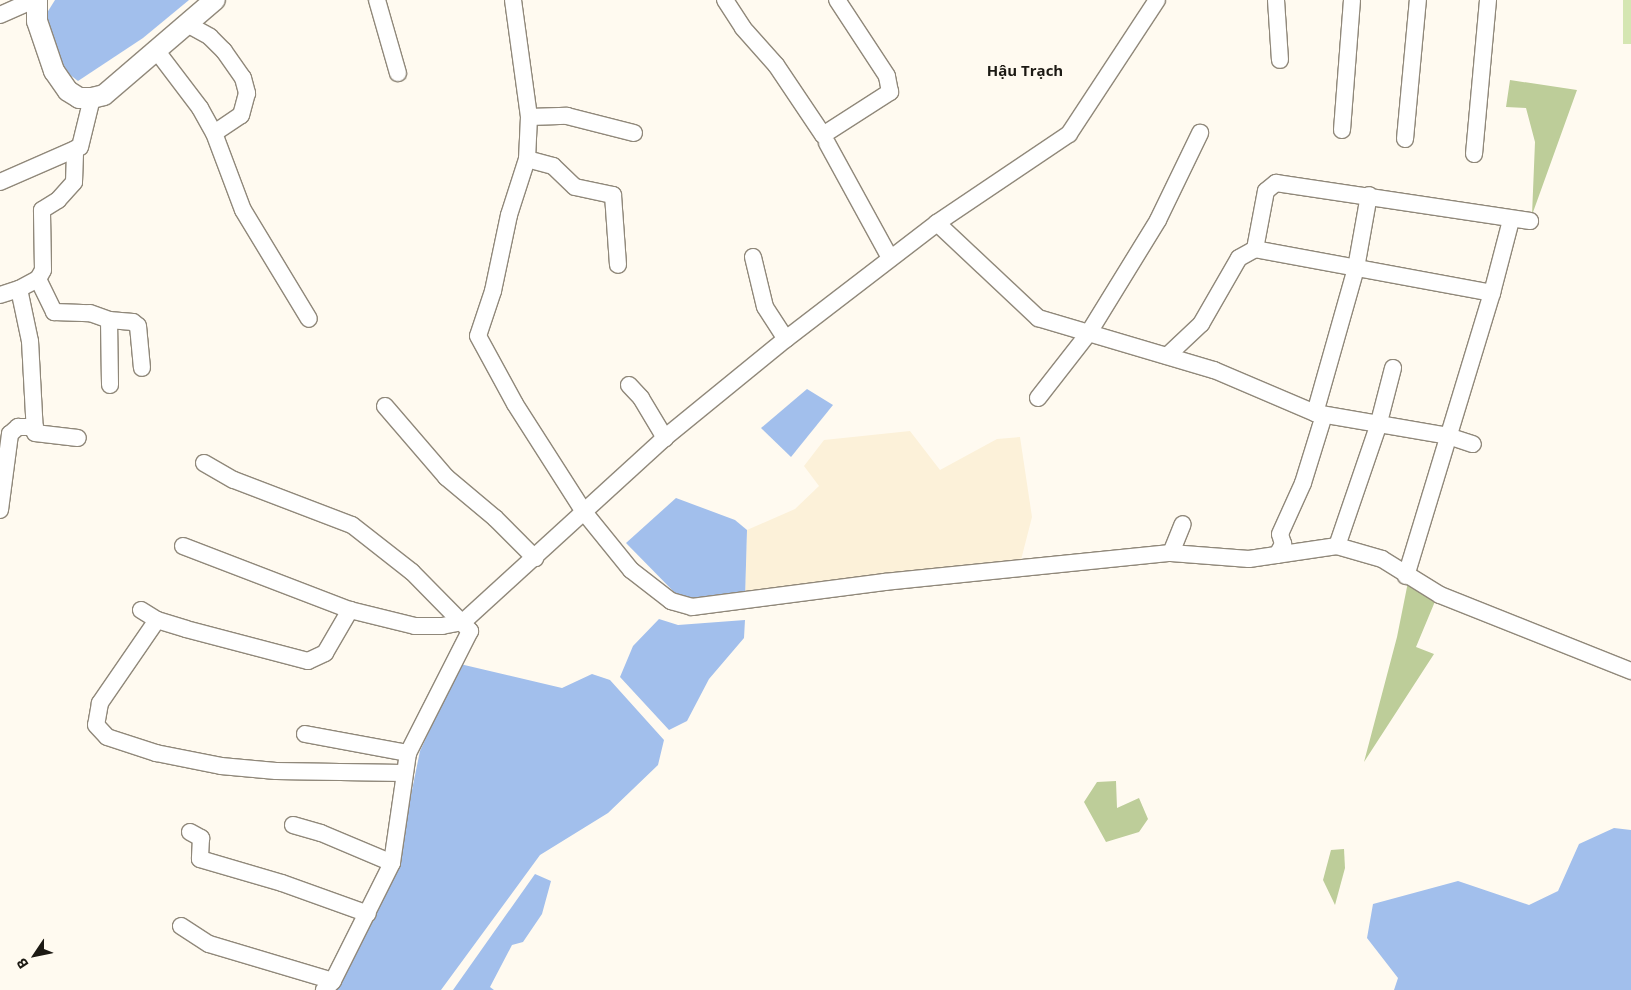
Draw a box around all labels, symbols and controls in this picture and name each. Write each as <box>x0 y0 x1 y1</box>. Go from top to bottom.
district label: Hậu Trạch <box>987 62 1063 80</box>
north arrow <box>10 930 60 980</box>
text: B <box>12 954 33 973</box>

